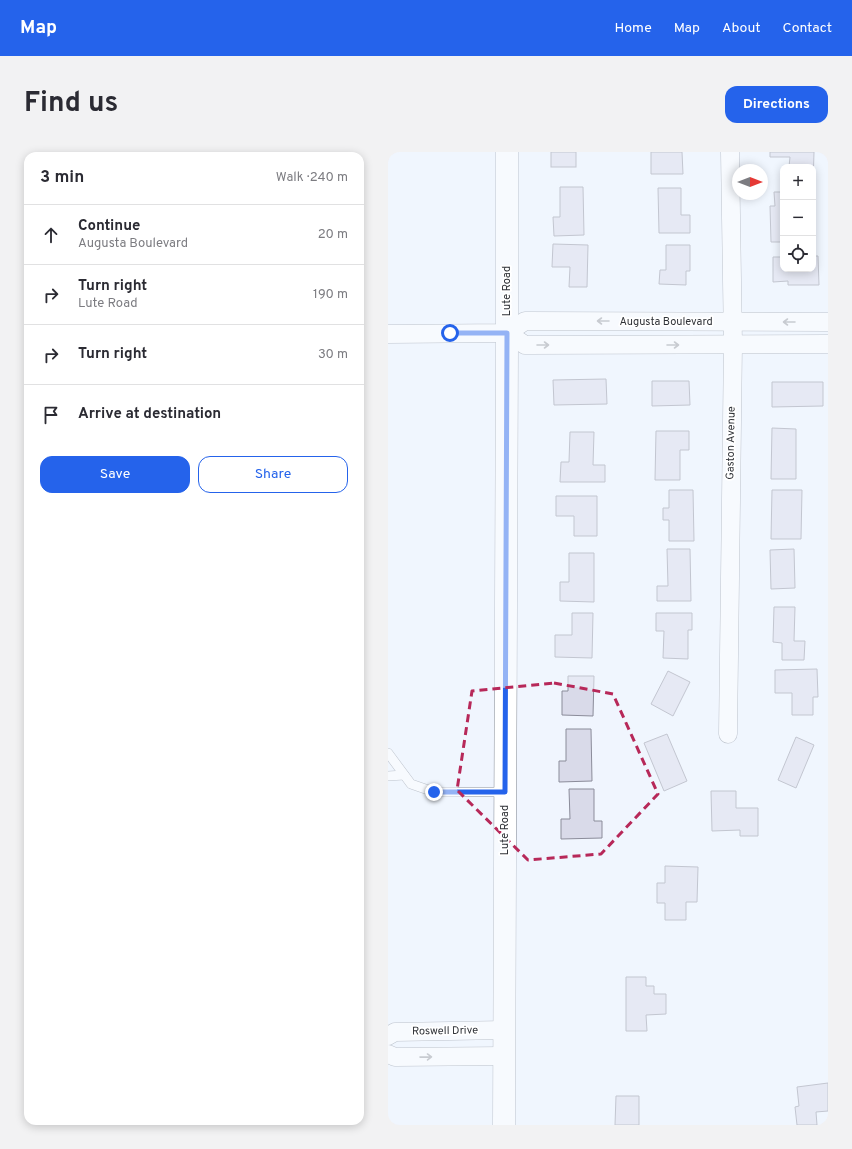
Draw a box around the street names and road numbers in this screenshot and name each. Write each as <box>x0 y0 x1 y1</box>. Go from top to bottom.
street label: Lute Road <box>500 266 514 316</box>
street label: Augusta Boulevard <box>619 315 713 329</box>
street label: Gaston Avenue <box>723 406 739 480</box>
street label: Lute Road <box>498 805 512 855</box>
street label: Roswell Drive <box>412 1023 478 1039</box>

